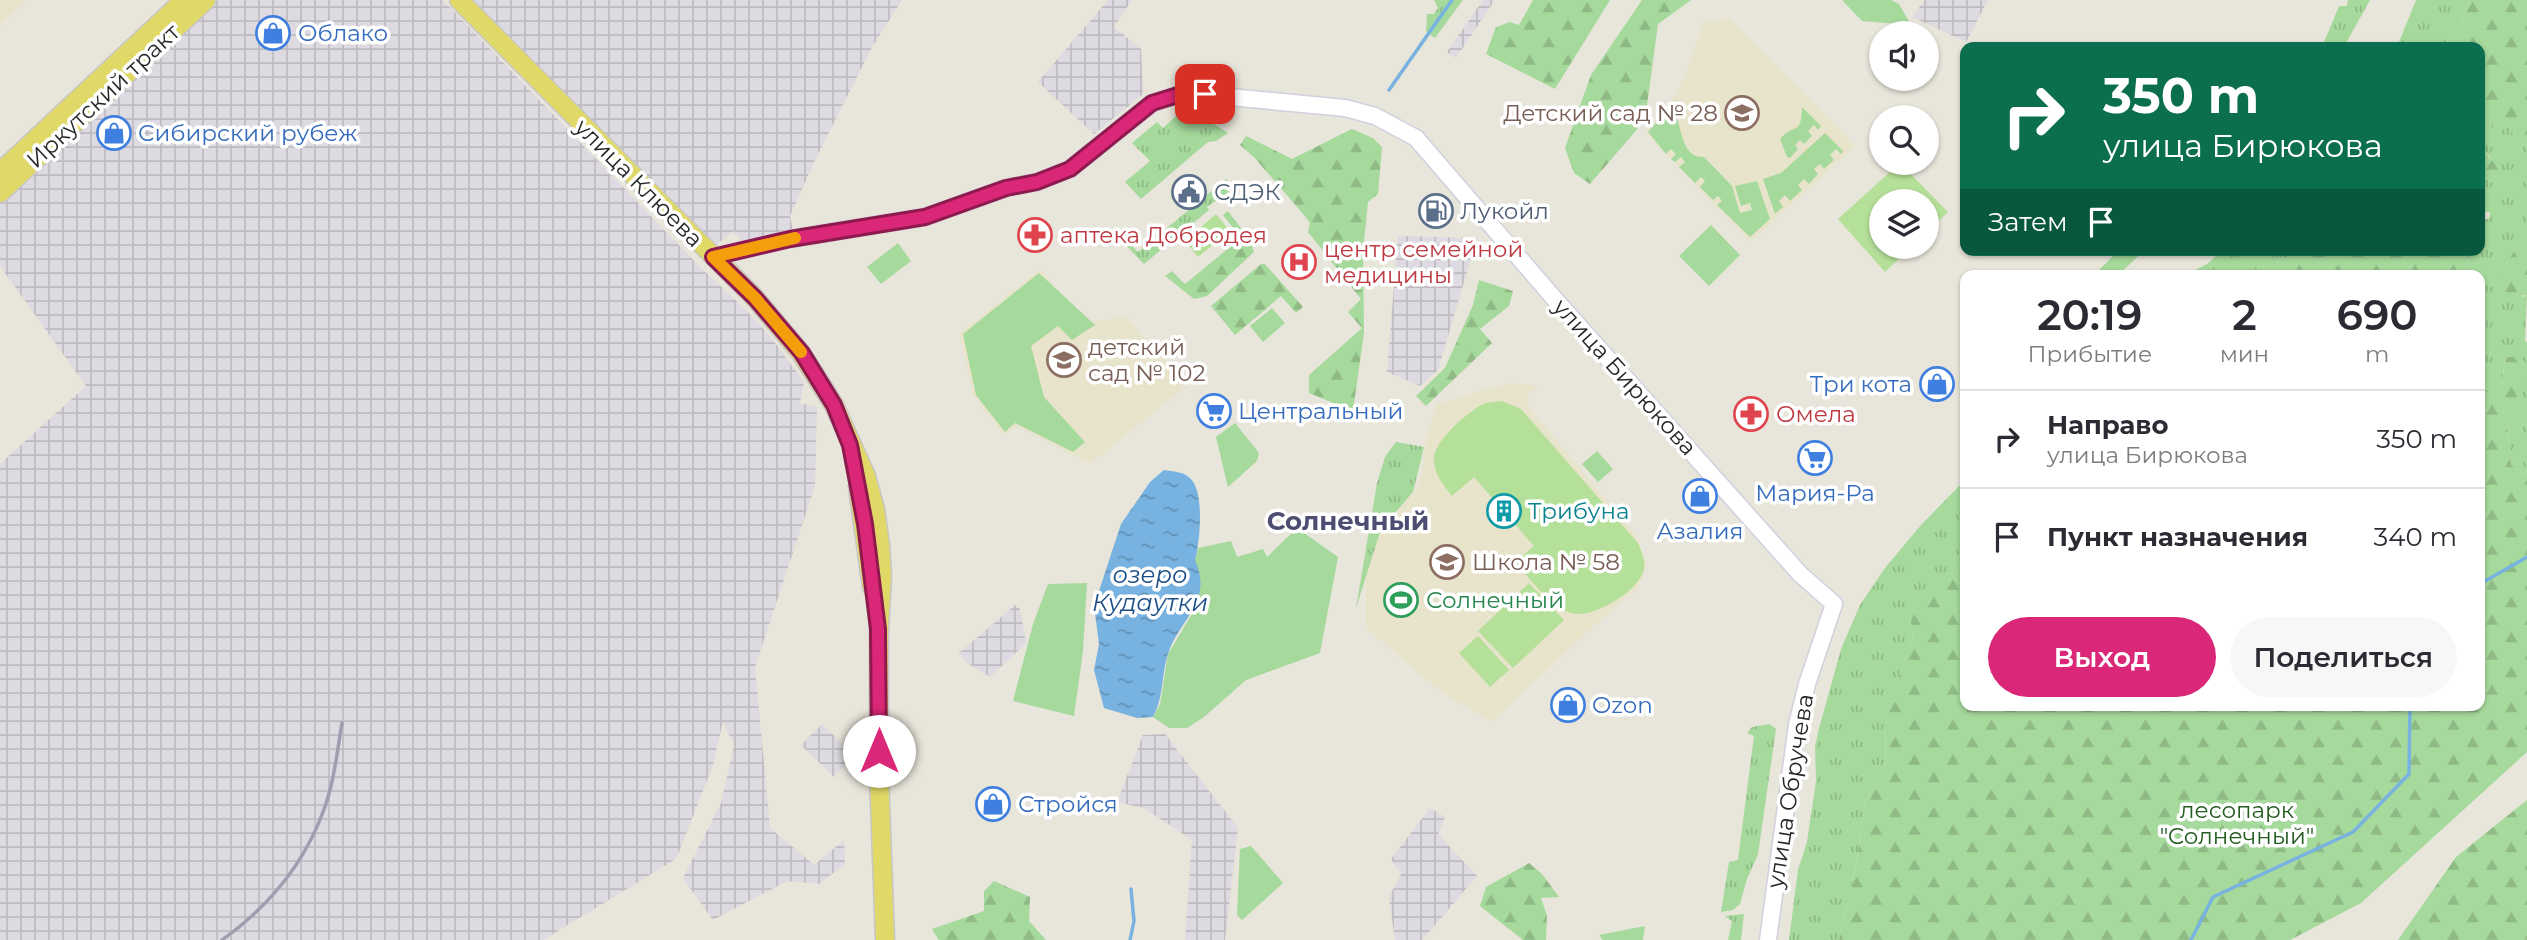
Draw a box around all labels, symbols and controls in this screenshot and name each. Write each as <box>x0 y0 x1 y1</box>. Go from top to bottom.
shop icon: Облако <box>254 14 292 52</box>
street label: Иркутский тракт <box>21 18 185 174</box>
place label: Облако <box>298 19 388 47</box>
map controls <box>1869 21 1939 259</box>
button: sound <box>1869 21 1939 91</box>
pin <box>1175 64 1235 124</box>
text: 350 m <box>2103 66 2259 125</box>
icon: right <box>1988 70 2079 161</box>
icon: arrive <box>1186 75 1224 113</box>
school or university icon: Детский сад № 28 <box>1723 94 1761 132</box>
place label: Детский сад № 28 <box>1503 99 1718 127</box>
button: search <box>1869 105 1939 175</box>
street label: улица Клюева <box>568 112 709 253</box>
shop icon: Сибирский рубеж <box>95 114 133 152</box>
place label: Сибирский рубеж <box>138 119 357 147</box>
text: улица Бирюкова <box>2103 126 2383 165</box>
public building icon: СДЭК <box>1170 173 1208 211</box>
place label: СДЭК <box>1214 178 1281 206</box>
button: layers <box>1869 189 1939 259</box>
fuel station icon: Лукойл <box>1417 192 1455 230</box>
place label: Лукойл <box>1460 197 1549 225</box>
icon: arrive <box>2082 203 2120 241</box>
text: Затем <box>1988 206 2068 238</box>
pharmacy icon: аптека Добродея <box>1016 216 1054 254</box>
place label: аптека Добродея <box>1060 221 1267 249</box>
place label: центр семейной медицины <box>1324 235 1523 289</box>
hospital icon: центр семейной медицины <box>1280 243 1318 281</box>
text: 20:19 <box>2037 289 2142 341</box>
text: 2 <box>2232 289 2257 341</box>
text: 690 <box>2337 289 2418 341</box>
street label: улица Бирюкова <box>1547 292 1703 461</box>
place label: детский сад № 102 <box>1088 333 1206 387</box>
text: Прибытие <box>2027 340 2152 368</box>
text: мин <box>2220 340 2269 368</box>
text: m <box>2365 340 2389 368</box>
school or university icon: детский сад № 102 <box>1045 341 1083 379</box>
shop icon: Три кота <box>1918 365 1956 403</box>
place label: Три кота <box>1810 370 1912 398</box>
supermarket icon: Центральный <box>1195 392 1233 430</box>
pharmacy icon: Омела <box>1732 395 1770 433</box>
place label: Центральный <box>1238 397 1403 425</box>
place label: Омела <box>1776 400 1856 428</box>
text: Направо <box>2047 409 2168 441</box>
icon: right <box>1988 420 2026 458</box>
text: 350 m <box>2376 423 2457 455</box>
supermarket icon: Мария-Ра <box>1796 439 1834 477</box>
text: улица Бирюкова <box>2047 441 2248 469</box>
shop icon: Азалия <box>1681 477 1719 515</box>
place label: Мария-Ра <box>1755 479 1875 507</box>
building icon: Трибуна <box>1485 492 1523 530</box>
place label: Трибуна <box>1528 497 1629 525</box>
district label: Солнечный <box>1267 505 1429 537</box>
place label: Азалия <box>1656 517 1744 545</box>
icon: arrive <box>1988 518 2026 556</box>
text: Пункт назначения <box>2047 521 2308 553</box>
text: 340 m <box>2374 521 2457 553</box>
school or university icon: Школа № 58 <box>1428 543 1466 581</box>
place label: Школа № 58 <box>1472 548 1620 576</box>
water label: озеро Кудаутки <box>1092 560 1208 617</box>
sports icon: Солнечный <box>1382 581 1420 619</box>
place label: Солнечный <box>1426 586 1564 614</box>
button: Выход <box>1988 617 2216 697</box>
button: Поделиться <box>2230 617 2457 697</box>
shop icon: Ozon <box>1549 686 1587 724</box>
place label: Ozon <box>1592 691 1653 719</box>
street label: улица Обручева <box>1761 692 1819 891</box>
position arrow <box>842 714 916 788</box>
shop icon: Стройся <box>974 785 1012 823</box>
place label: Стройся <box>1018 790 1118 818</box>
park label: лесопарк "Солнечный" <box>2160 796 2314 850</box>

